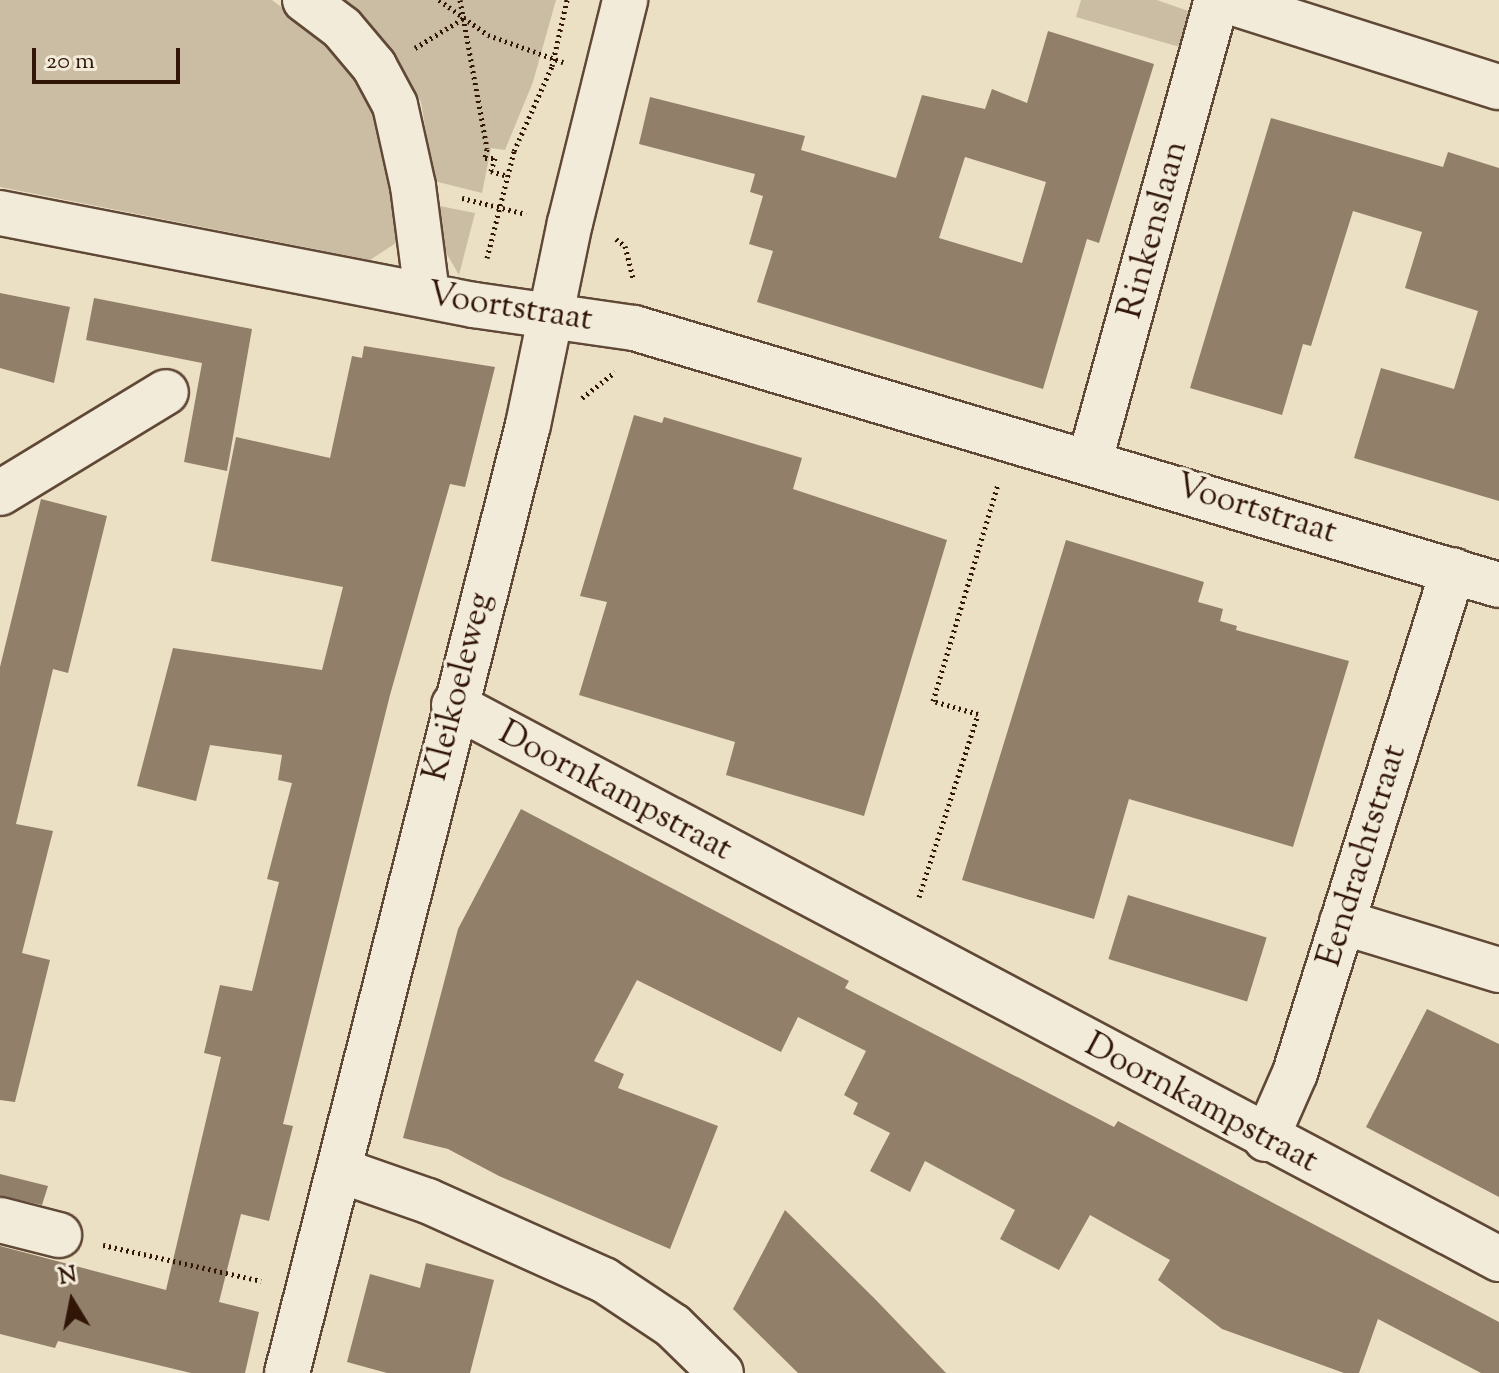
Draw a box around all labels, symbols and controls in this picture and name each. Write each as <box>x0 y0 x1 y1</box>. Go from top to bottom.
scale bar <box>36 32 184 82</box>
text: 20 m <box>46 45 95 79</box>
street label: Rinkenslaan <box>1111 137 1197 323</box>
street label: Voortstraat <box>425 275 595 341</box>
street label: Voortstraat <box>1171 466 1341 554</box>
street label: Kleikoeleweg <box>416 589 502 785</box>
street label: Doornkampstraat <box>491 713 739 871</box>
street label: Eendrachtstraat <box>1310 740 1416 972</box>
street label: Doornkampstraat <box>1077 1025 1325 1183</box>
text: N <box>56 1260 79 1295</box>
north arrow <box>32 1261 112 1341</box>

